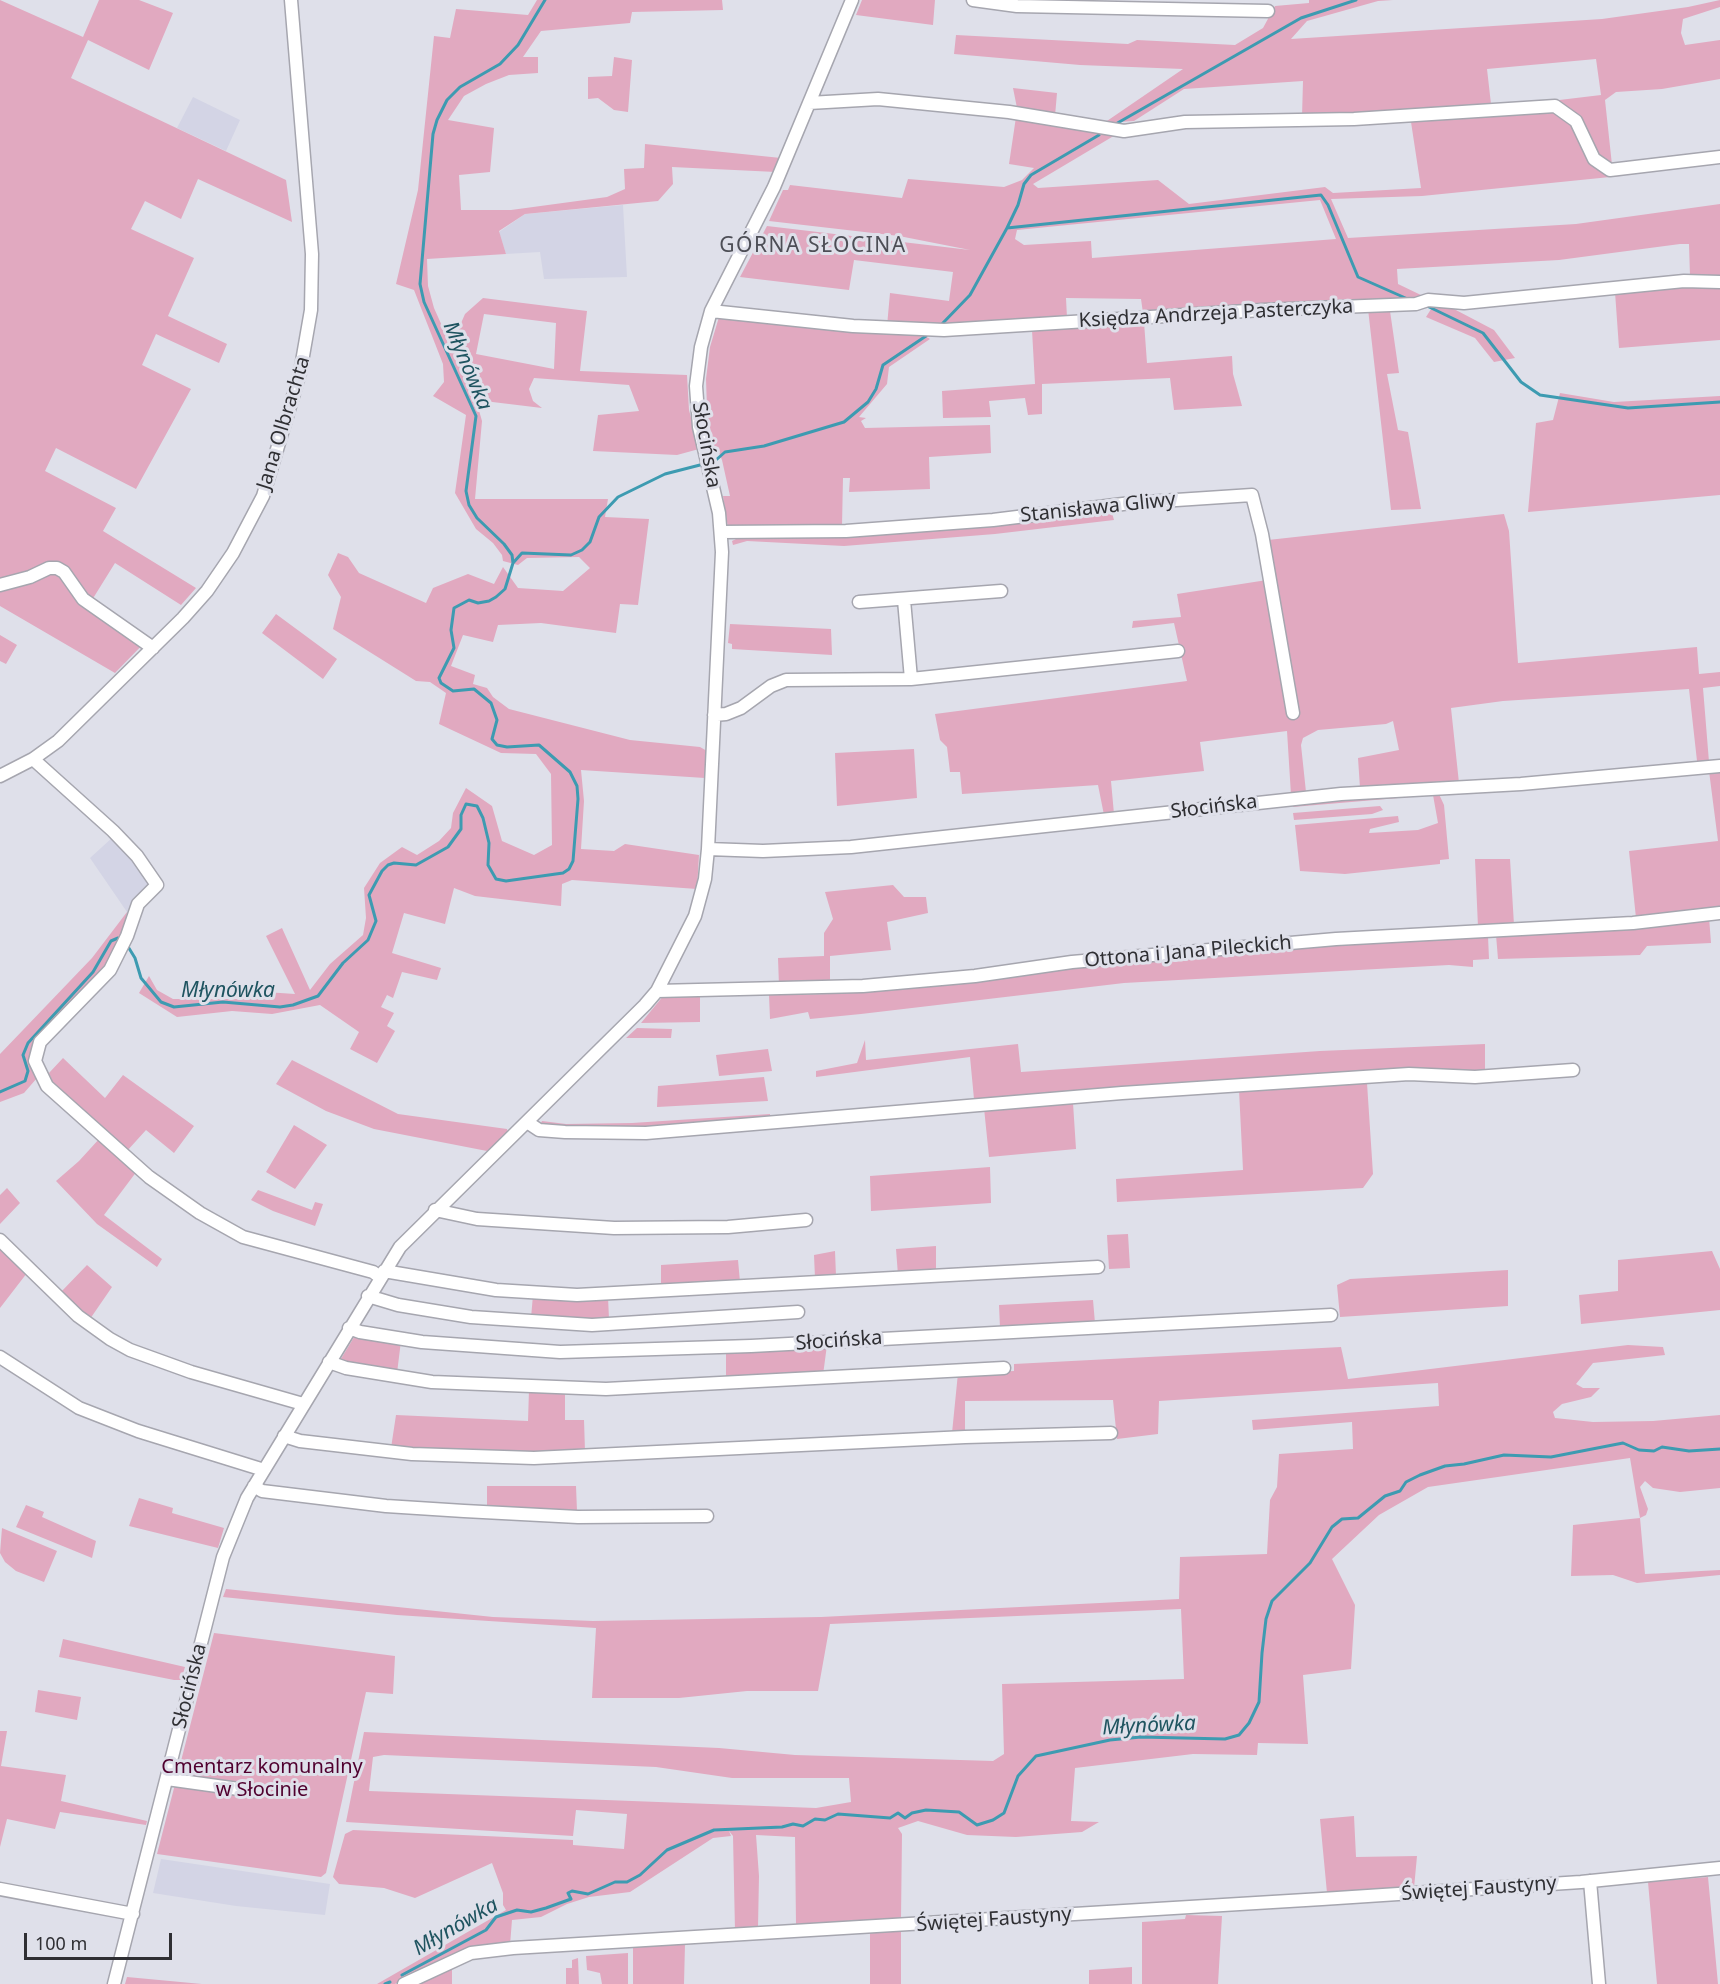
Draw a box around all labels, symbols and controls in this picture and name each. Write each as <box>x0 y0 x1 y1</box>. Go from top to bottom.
district label: GÓRNA SŁOCINA <box>719 233 907 259</box>
street label: Księdza Andrzeja Pasterczyka <box>1078 295 1354 333</box>
water label: Młynówka <box>437 318 497 414</box>
street label: Jana Olbrachta <box>252 353 316 493</box>
street label: Słocińska <box>687 400 725 490</box>
street label: Stanisława Gliwy <box>1019 488 1177 528</box>
street label: Słocińska <box>1169 790 1259 824</box>
street label: Ottona i Jana Pileckich <box>1083 931 1293 973</box>
water label: Młynówka <box>181 978 275 1004</box>
street label: Słocińska <box>795 1326 883 1356</box>
street label: Słocińska <box>168 1641 212 1731</box>
water label: Młynówka <box>1101 1711 1197 1741</box>
park label: Cmentarz komunalny w Słocinie <box>161 1755 363 1802</box>
street label: Świętej Faustyny <box>1401 1872 1557 1906</box>
water label: Młynówka <box>409 1893 503 1961</box>
street label: Świętej Faustyny <box>916 1903 1072 1937</box>
scale bar <box>27 1921 176 1959</box>
text: 100 m <box>35 1931 87 1955</box>

